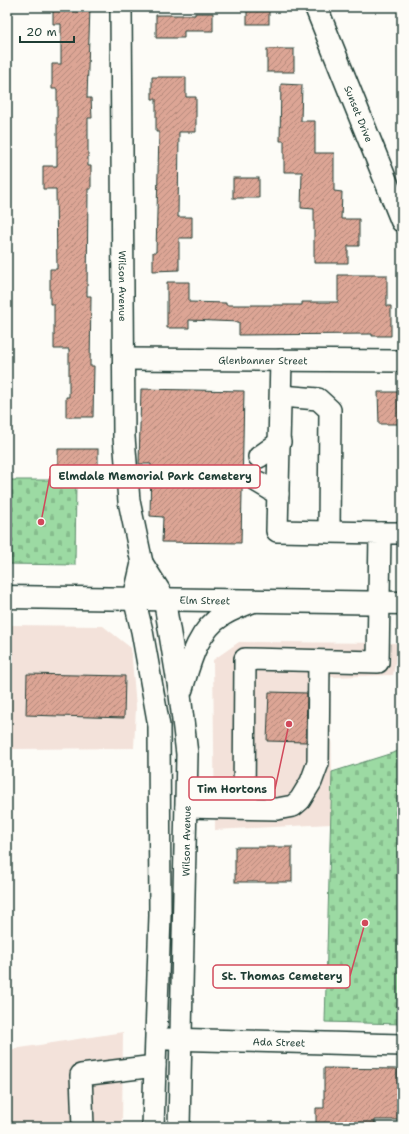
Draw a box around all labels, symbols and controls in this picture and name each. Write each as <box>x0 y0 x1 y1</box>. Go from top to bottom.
scale bar <box>20 18 74 44</box>
text: 20 m <box>26 24 57 40</box>
street label: Sunset Drive <box>341 84 376 144</box>
street label: Wilson Avenue <box>116 250 129 322</box>
street label: Glenbanner Street <box>218 354 308 367</box>
callout: Elmdale Memorial Park Cemetery <box>50 465 260 488</box>
text: Elmdale Memorial Park Cemetery <box>58 469 252 484</box>
street label: Elm Street <box>180 594 230 607</box>
callout: Tim Hortons <box>189 777 275 800</box>
text: Tim Hortons <box>197 782 267 797</box>
street label: Wilson Avenue <box>179 805 194 877</box>
callout: St. Thomas Cemetery <box>213 965 350 988</box>
text: St. Thomas Cemetery <box>222 969 343 984</box>
street label: Ada Street <box>252 1035 305 1050</box>

